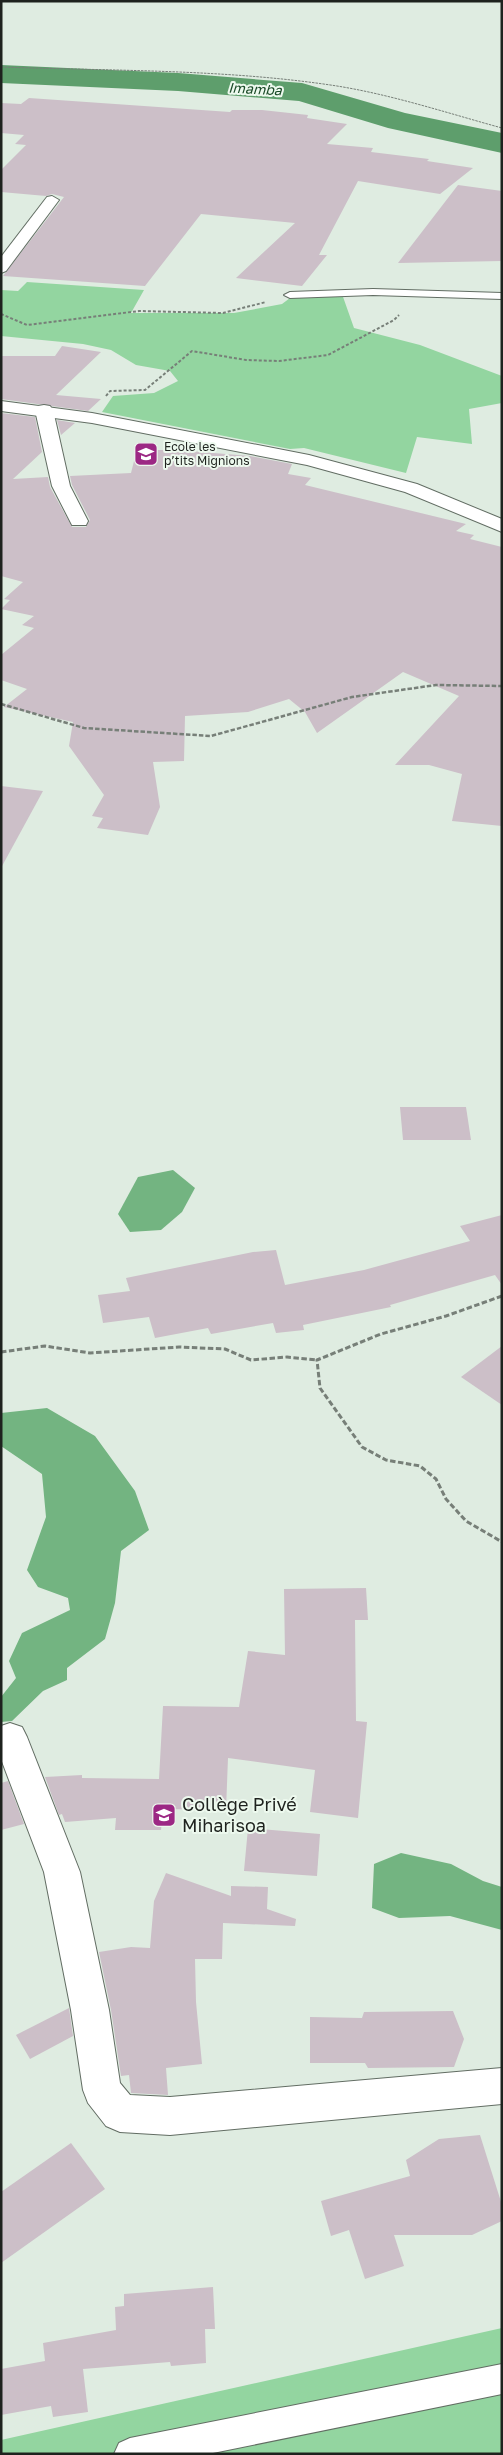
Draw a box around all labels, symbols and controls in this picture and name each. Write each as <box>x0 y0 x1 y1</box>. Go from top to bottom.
water label: Imamba <box>228 79 283 98</box>
place label: Ecole les p’tits Mignions <box>164 439 250 468</box>
school or university icon: Ecole les p’tits Mignions <box>133 441 159 467</box>
place label: Collège Privé Miharisoa <box>182 1793 297 1836</box>
school or university icon: Collège Privé Miharisoa <box>151 1802 177 1828</box>

